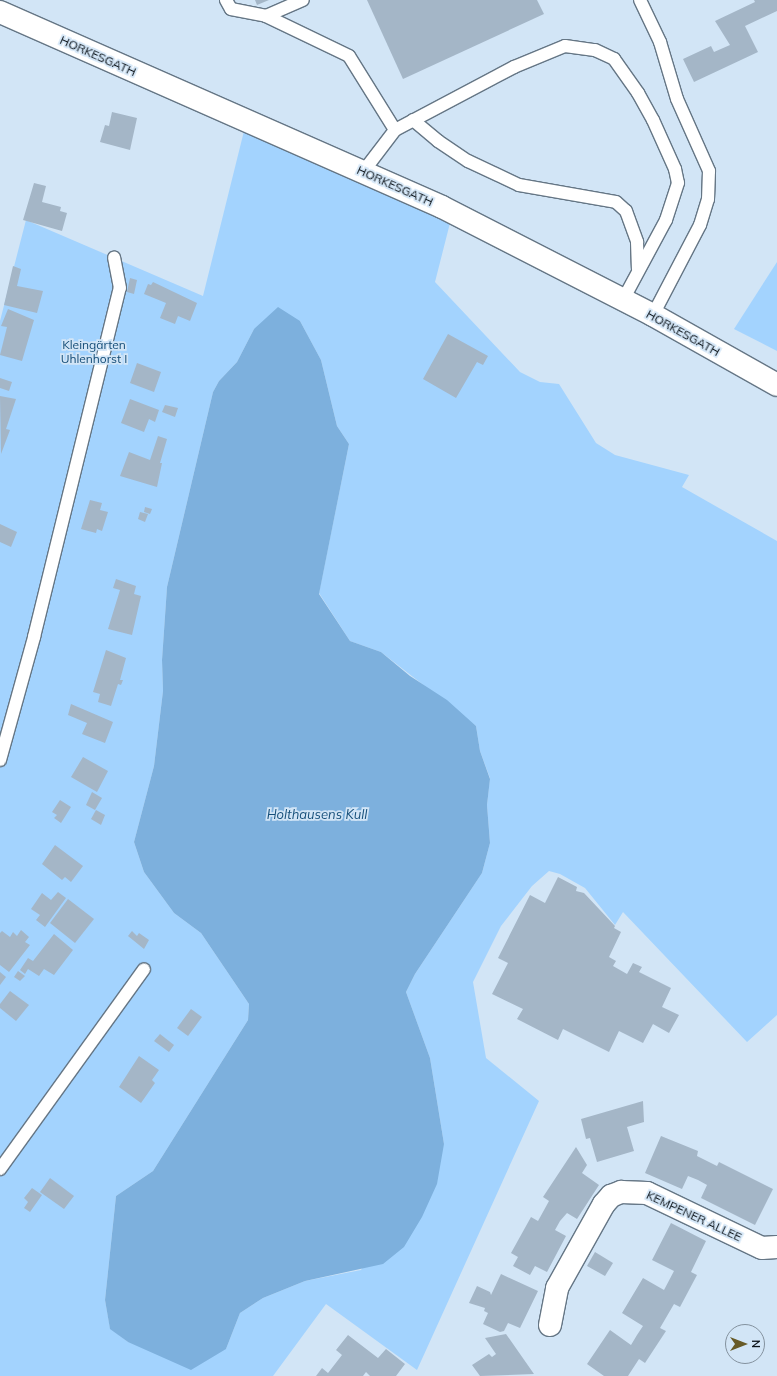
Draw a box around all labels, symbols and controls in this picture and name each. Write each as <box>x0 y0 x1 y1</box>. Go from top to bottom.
street label: HORKESGATH <box>58 33 138 79</box>
street label: HORKESGATH <box>355 163 435 209</box>
street label: HORKESGATH <box>644 307 722 359</box>
park label: Kleingärten Uhlenhorst I <box>61 338 127 366</box>
water label: Holthausens Kull <box>267 806 367 822</box>
street label: KEMPENER ALLEE <box>644 1188 744 1244</box>
north arrow <box>725 1324 765 1364</box>
text: N <box>749 1340 763 1348</box>

